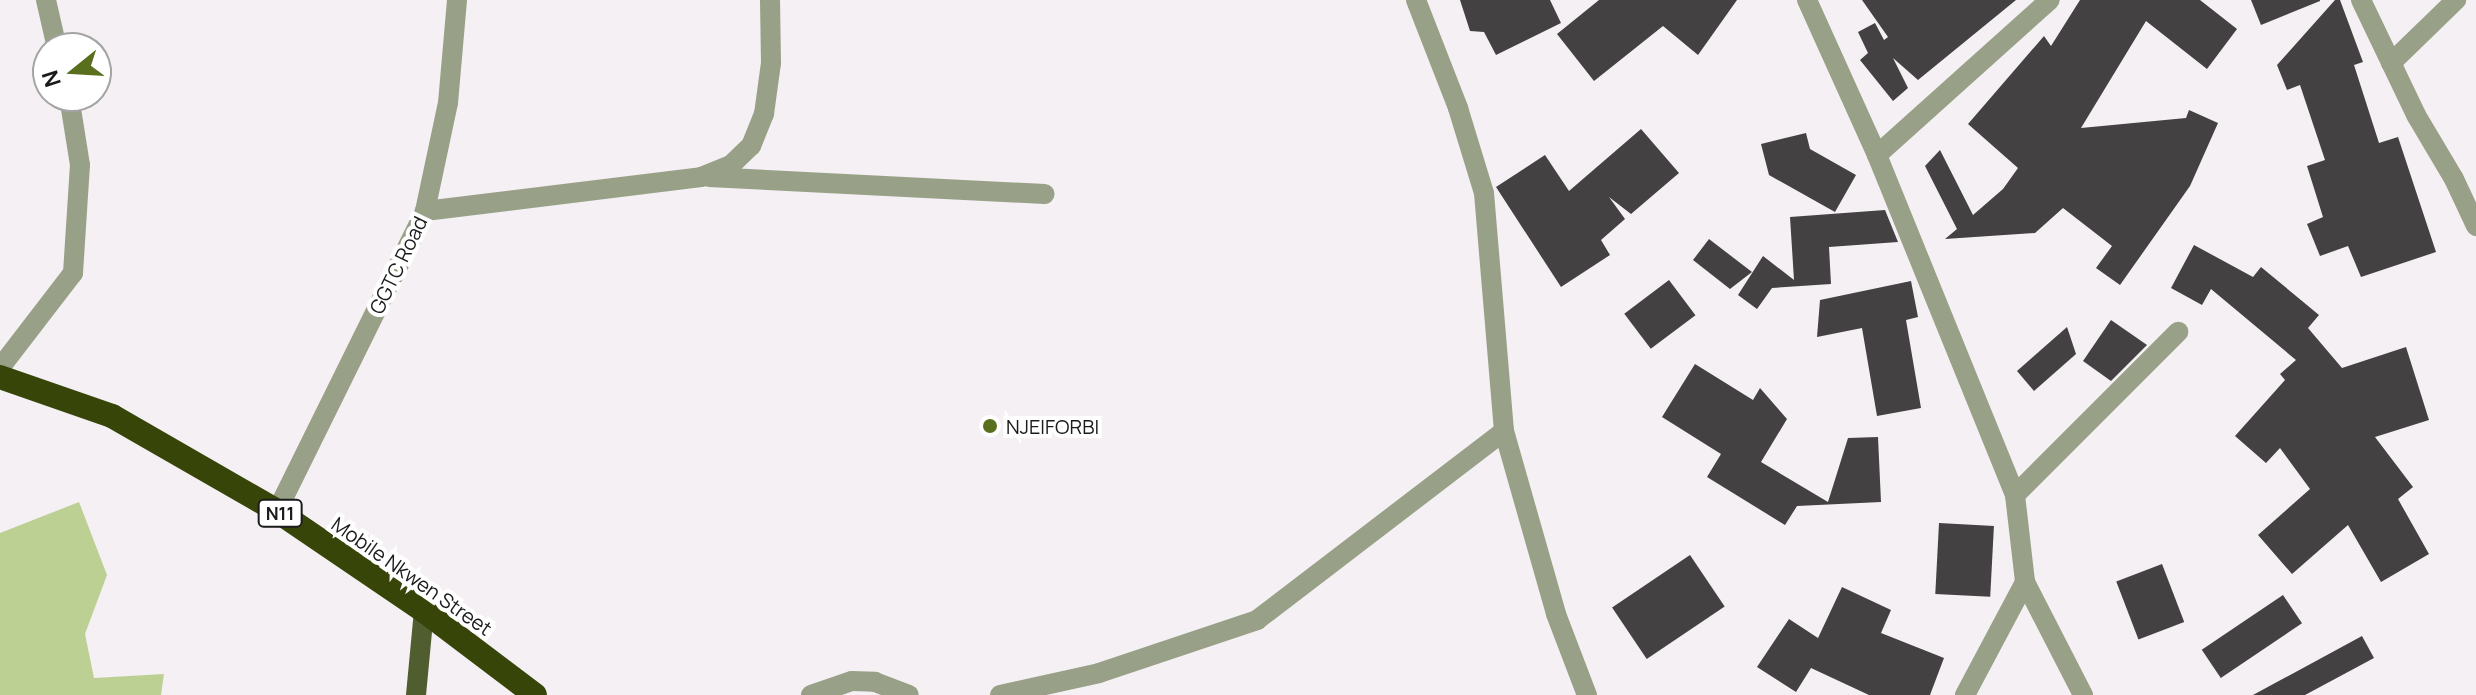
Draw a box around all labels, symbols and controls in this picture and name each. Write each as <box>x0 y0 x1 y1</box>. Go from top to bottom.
north arrow <box>32 32 112 112</box>
text: N <box>34 67 68 91</box>
street label: GGTC Road <box>364 212 432 318</box>
place label: NJEIFORBI <box>1006 414 1099 438</box>
marker: NJEIFORBI <box>981 417 999 435</box>
road number: N11 <box>256 499 304 527</box>
street label: Mobile Nkwen Street <box>327 512 497 640</box>

